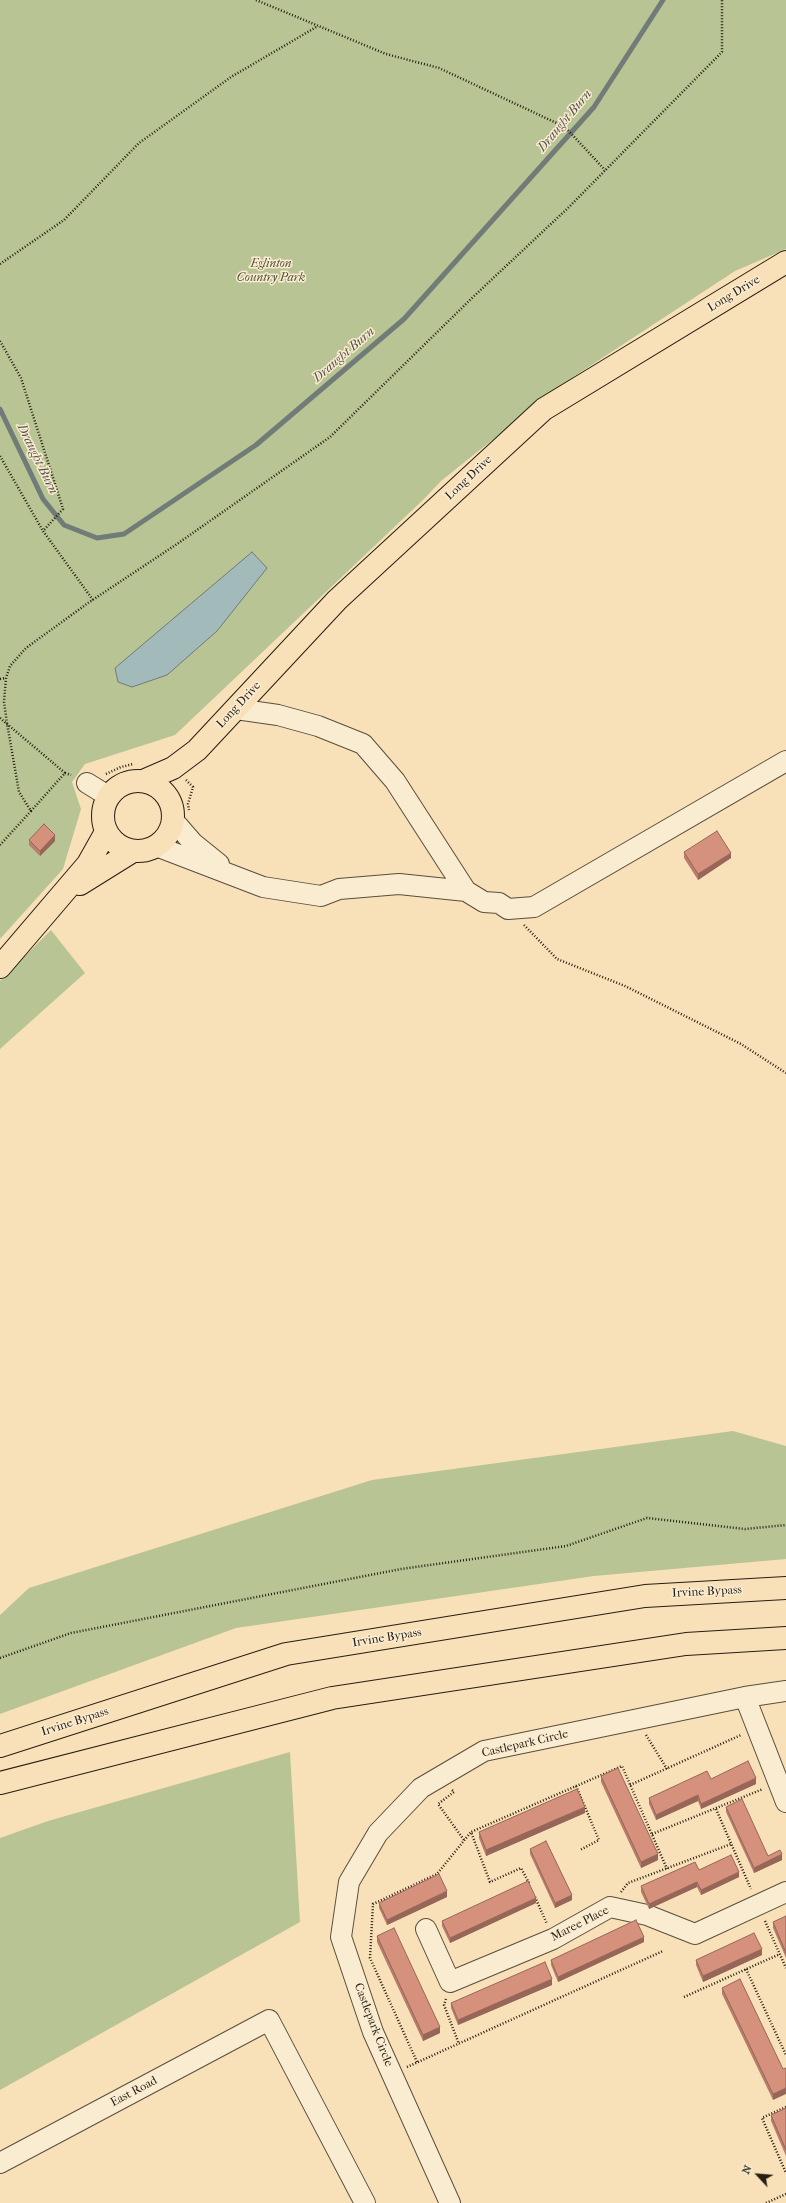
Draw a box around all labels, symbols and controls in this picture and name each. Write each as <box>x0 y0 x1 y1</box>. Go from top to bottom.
water label: Draught Burn <box>535 87 595 155</box>
park label: Eglinton Country Park <box>237 257 305 285</box>
street label: Long Drive <box>705 273 763 315</box>
water label: Draught Burn <box>310 324 378 386</box>
water label: Draught Burn <box>13 421 61 497</box>
street label: Long Drive <box>443 453 495 503</box>
street label: Long Drive <box>214 679 264 731</box>
street label: Irvine Bypass <box>672 1583 742 1601</box>
street label: Irvine Bypass <box>351 1625 423 1651</box>
street label: Irvine Bypass <box>40 1704 110 1740</box>
street label: Castlepark Circle <box>480 1727 570 1761</box>
street label: Maree Place <box>549 1903 611 1945</box>
street label: Castlepark Circle <box>350 1981 396 2069</box>
street label: East Road <box>108 2074 160 2110</box>
north arrow <box>738 2155 778 2195</box>
text: N <box>739 2163 754 2176</box>

